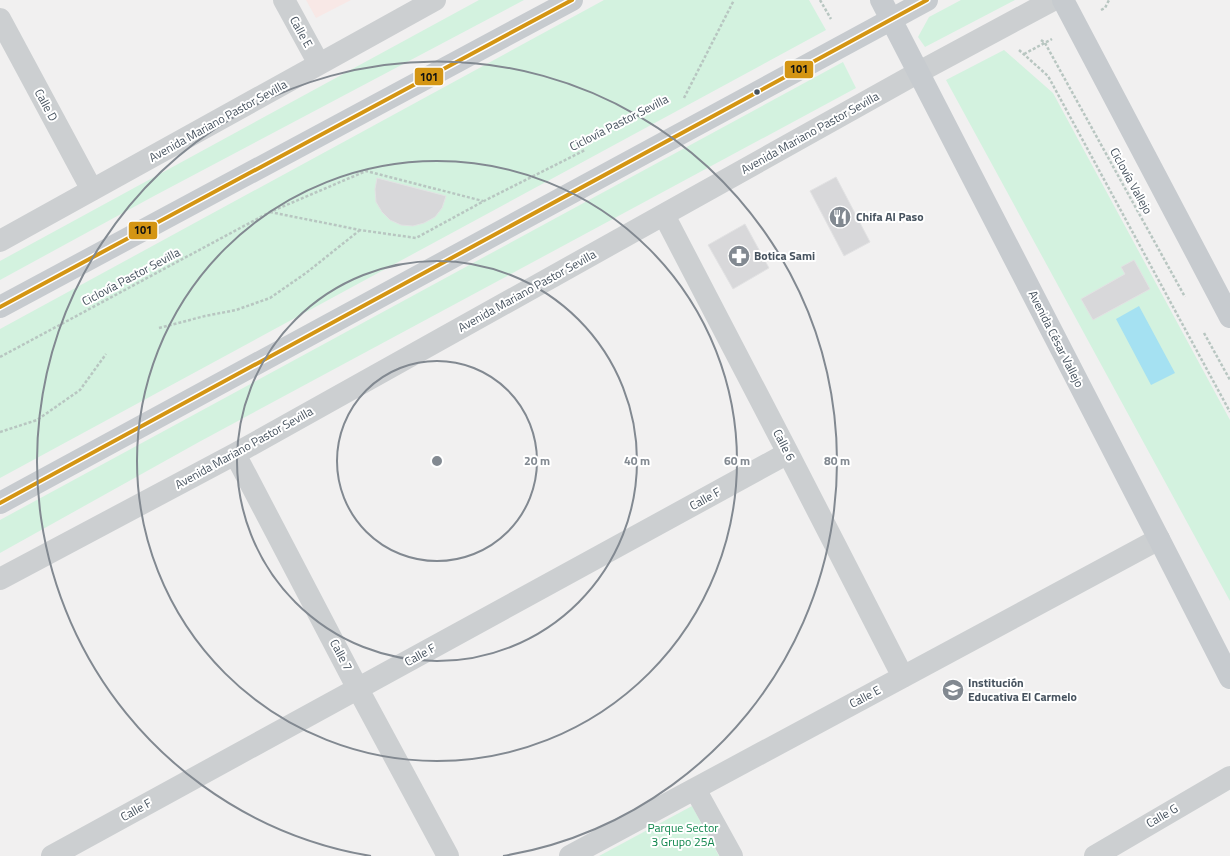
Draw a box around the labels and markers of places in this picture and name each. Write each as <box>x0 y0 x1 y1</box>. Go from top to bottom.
unlabelled marker <box>752 87 762 97</box>
restaurant icon: Chifa Al Paso <box>827 204 853 230</box>
place label: Chifa Al Paso <box>856 207 924 226</box>
pharmacy icon: Botica Sami <box>726 243 752 269</box>
place label: Botica Sami <box>754 246 815 265</box>
centre of rings <box>430 454 444 468</box>
place label: Institución Educativa El Carmelo <box>968 673 1077 706</box>
school or university icon: Institución Educativa El Carmelo <box>940 677 966 703</box>

